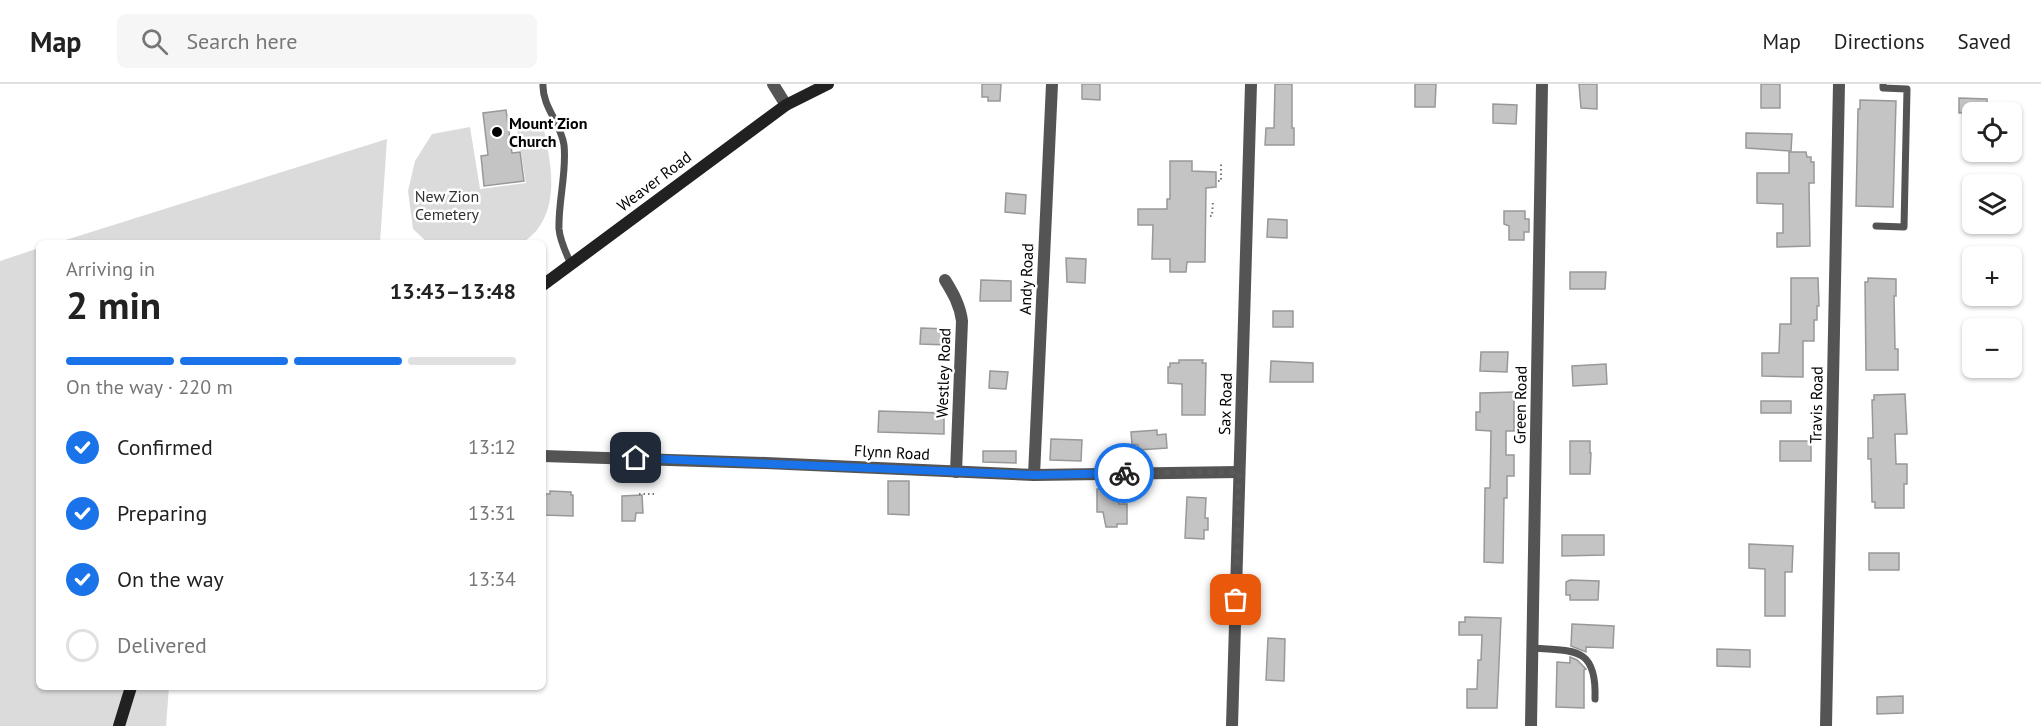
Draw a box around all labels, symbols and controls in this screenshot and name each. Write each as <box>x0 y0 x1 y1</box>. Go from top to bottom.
search box <box>117 14 537 68</box>
text: Map <box>30 23 81 60</box>
icon: search <box>138 25 171 58</box>
text: Search here <box>186 27 297 55</box>
text: Map <box>1762 28 1801 55</box>
text: Directions <box>1834 28 1925 55</box>
text: Saved <box>1958 28 2011 55</box>
map controls <box>1962 102 2022 378</box>
button: locate <box>1962 102 2022 162</box>
place label: Mount Zion Church <box>509 113 587 151</box>
marker: Mount Zion Church <box>490 125 504 139</box>
street label: Weaver Road <box>613 147 695 215</box>
button: layers <box>1962 174 2022 234</box>
park label: New Zion Cemetery <box>415 186 480 224</box>
street label: Andy Road <box>1015 243 1037 315</box>
button: + <box>1962 246 2022 306</box>
text: Arriving in <box>66 256 155 282</box>
text: 13:43–13:48 <box>390 277 516 305</box>
text: 2 min <box>66 279 161 330</box>
button: − <box>1962 318 2022 378</box>
street label: Westley Road <box>931 328 955 418</box>
street label: Green Road <box>1509 366 1531 444</box>
street label: Travis Road <box>1805 366 1827 444</box>
street label: Sax Road <box>1214 372 1236 436</box>
text: On the way · 220 m <box>66 374 233 400</box>
icon: check <box>66 431 99 464</box>
pin <box>610 432 661 483</box>
text: Confirmed <box>117 433 213 461</box>
text: 13:12 <box>468 434 516 460</box>
street label: Flynn Road <box>853 440 931 464</box>
icon: home <box>619 441 652 474</box>
courier <box>1094 443 1154 503</box>
icon: bike <box>1108 457 1141 490</box>
icon: check <box>66 497 99 530</box>
text: Preparing <box>117 499 207 527</box>
text: 13:31 <box>468 500 516 526</box>
icon: check <box>66 563 99 596</box>
text: On the way <box>117 565 224 593</box>
text: 13:34 <box>468 566 516 592</box>
pin <box>1210 574 1261 625</box>
icon: bag <box>1219 583 1252 616</box>
text: Delivered <box>117 631 207 659</box>

